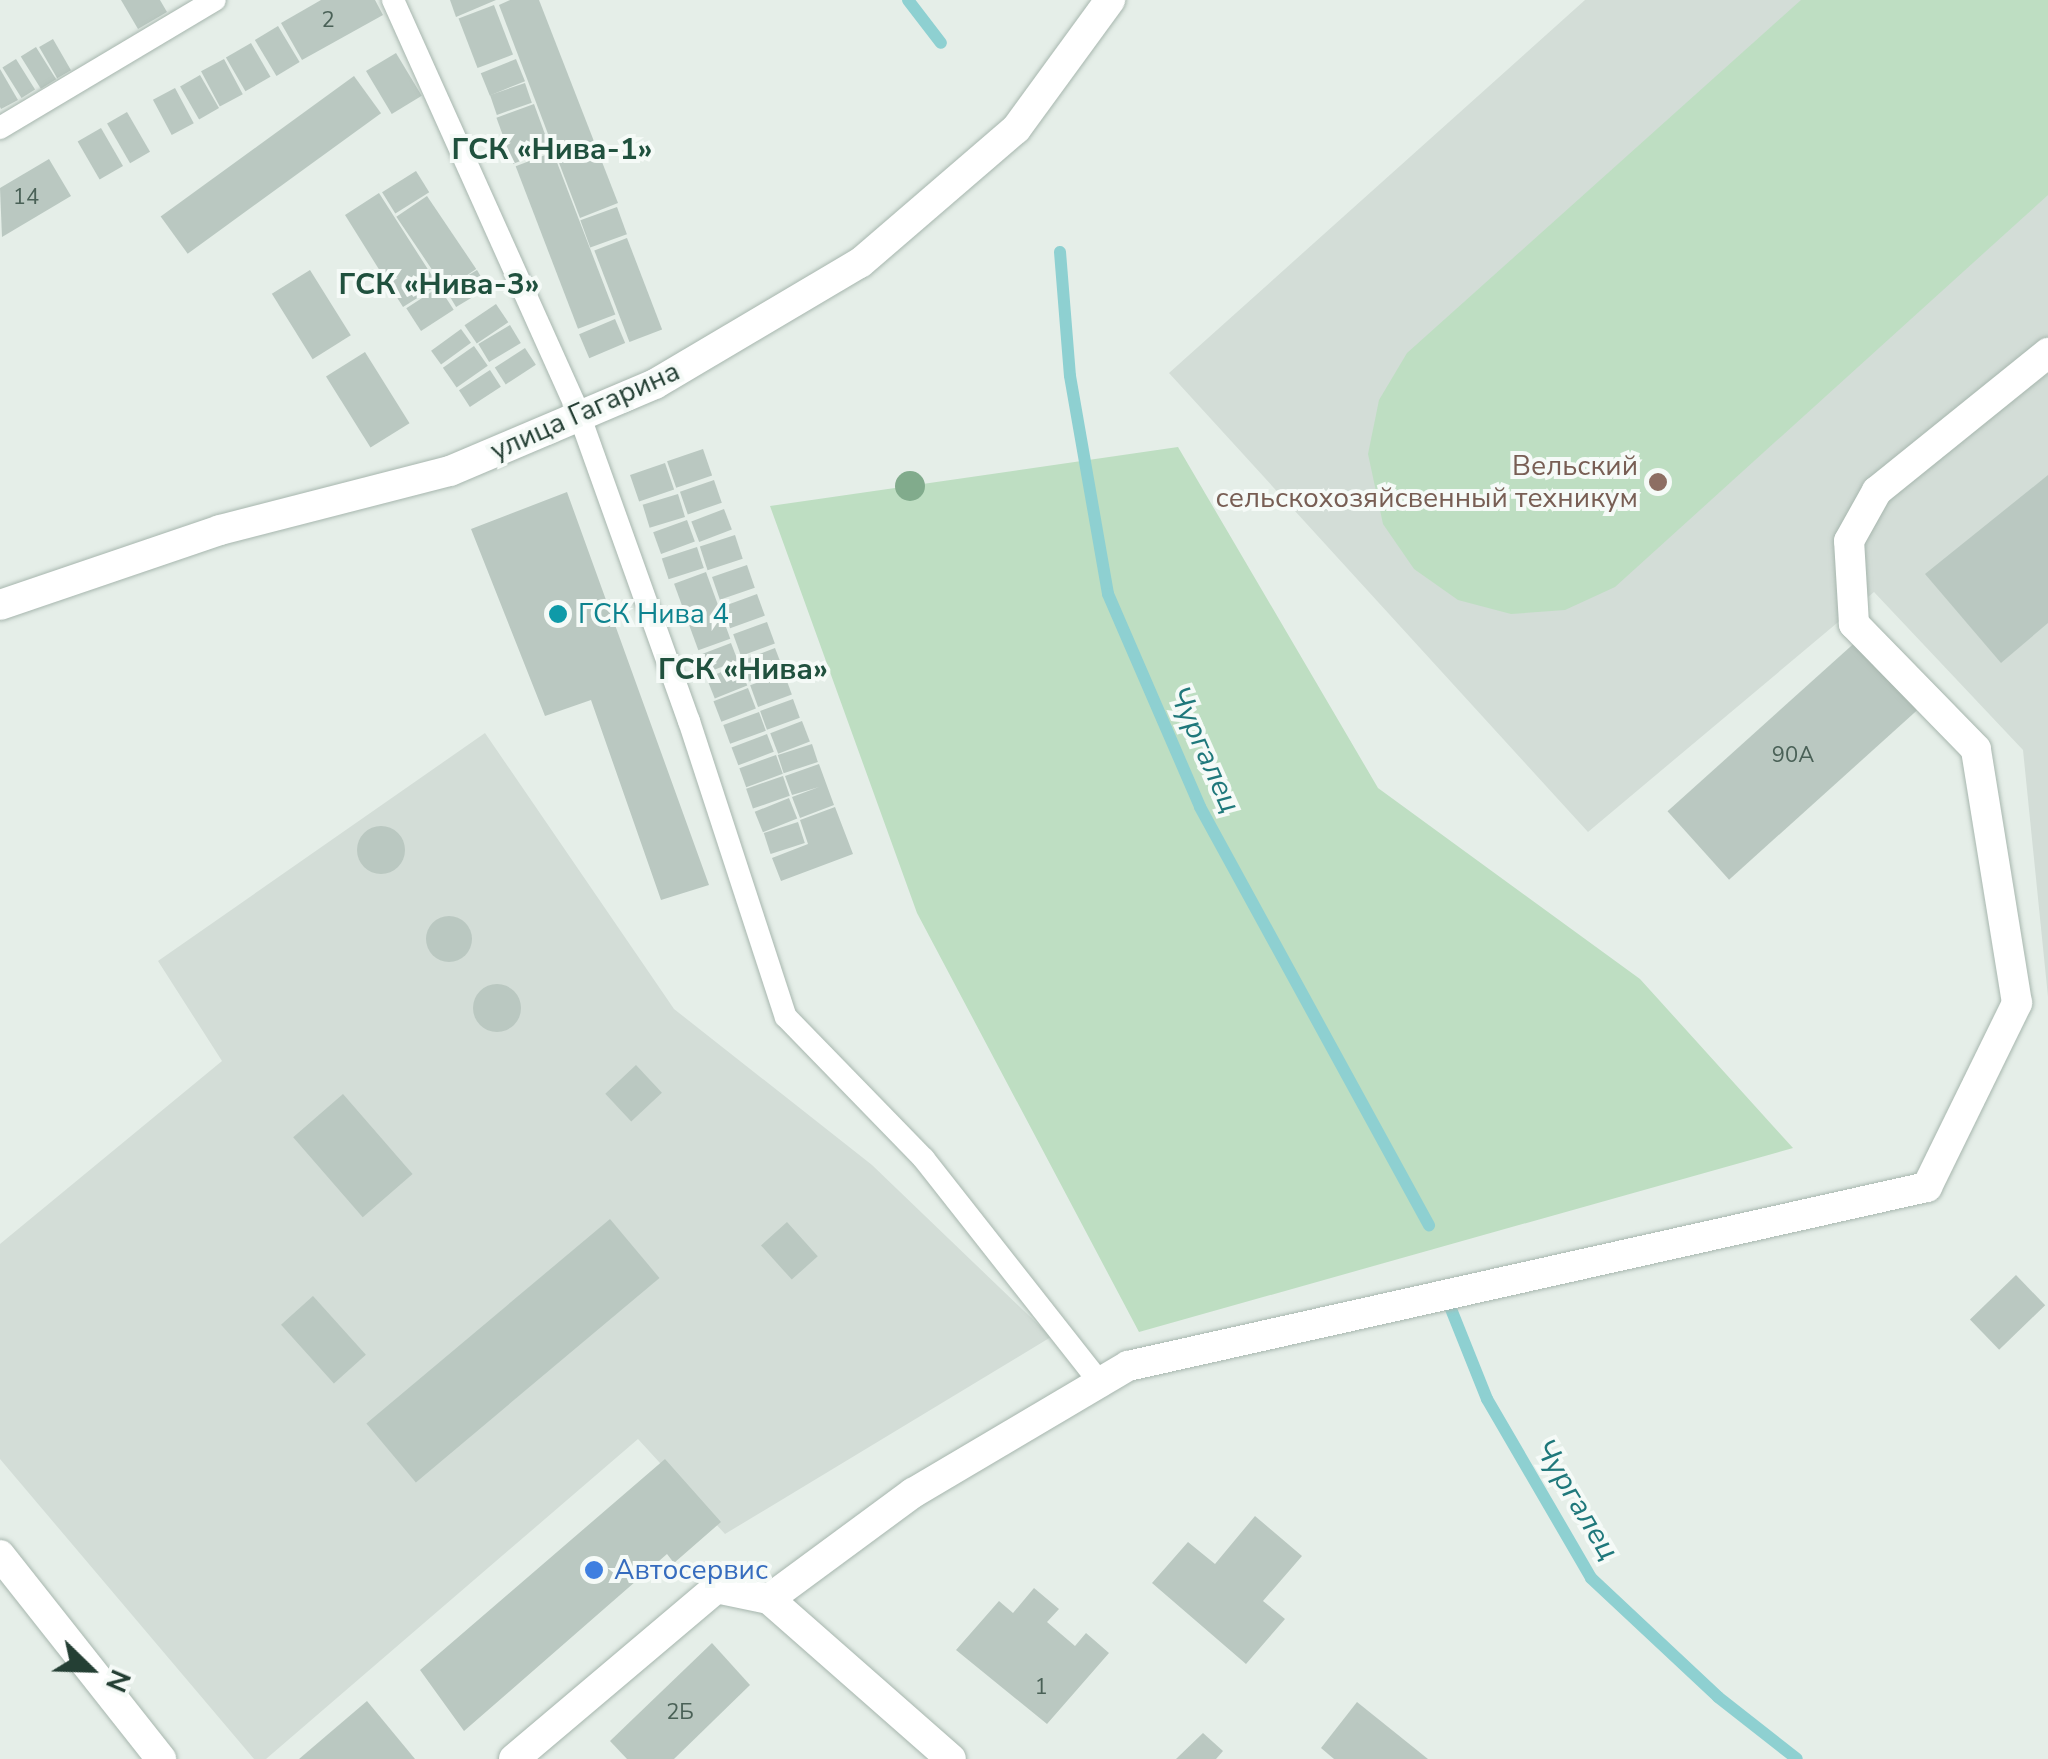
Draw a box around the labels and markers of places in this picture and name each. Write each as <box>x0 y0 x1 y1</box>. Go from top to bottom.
place label: Вельский сельскохозяйсвенный техникум <box>1216 449 1638 515</box>
marker: Вельский сельскохозяйсвенный техникум <box>1647 471 1669 493</box>
place label: ГСК Нива 4 <box>578 597 729 631</box>
marker: ГСК Нива 4 <box>547 603 569 625</box>
place label: Автосервис <box>614 1553 768 1587</box>
marker: Автосервис <box>583 1559 605 1581</box>

